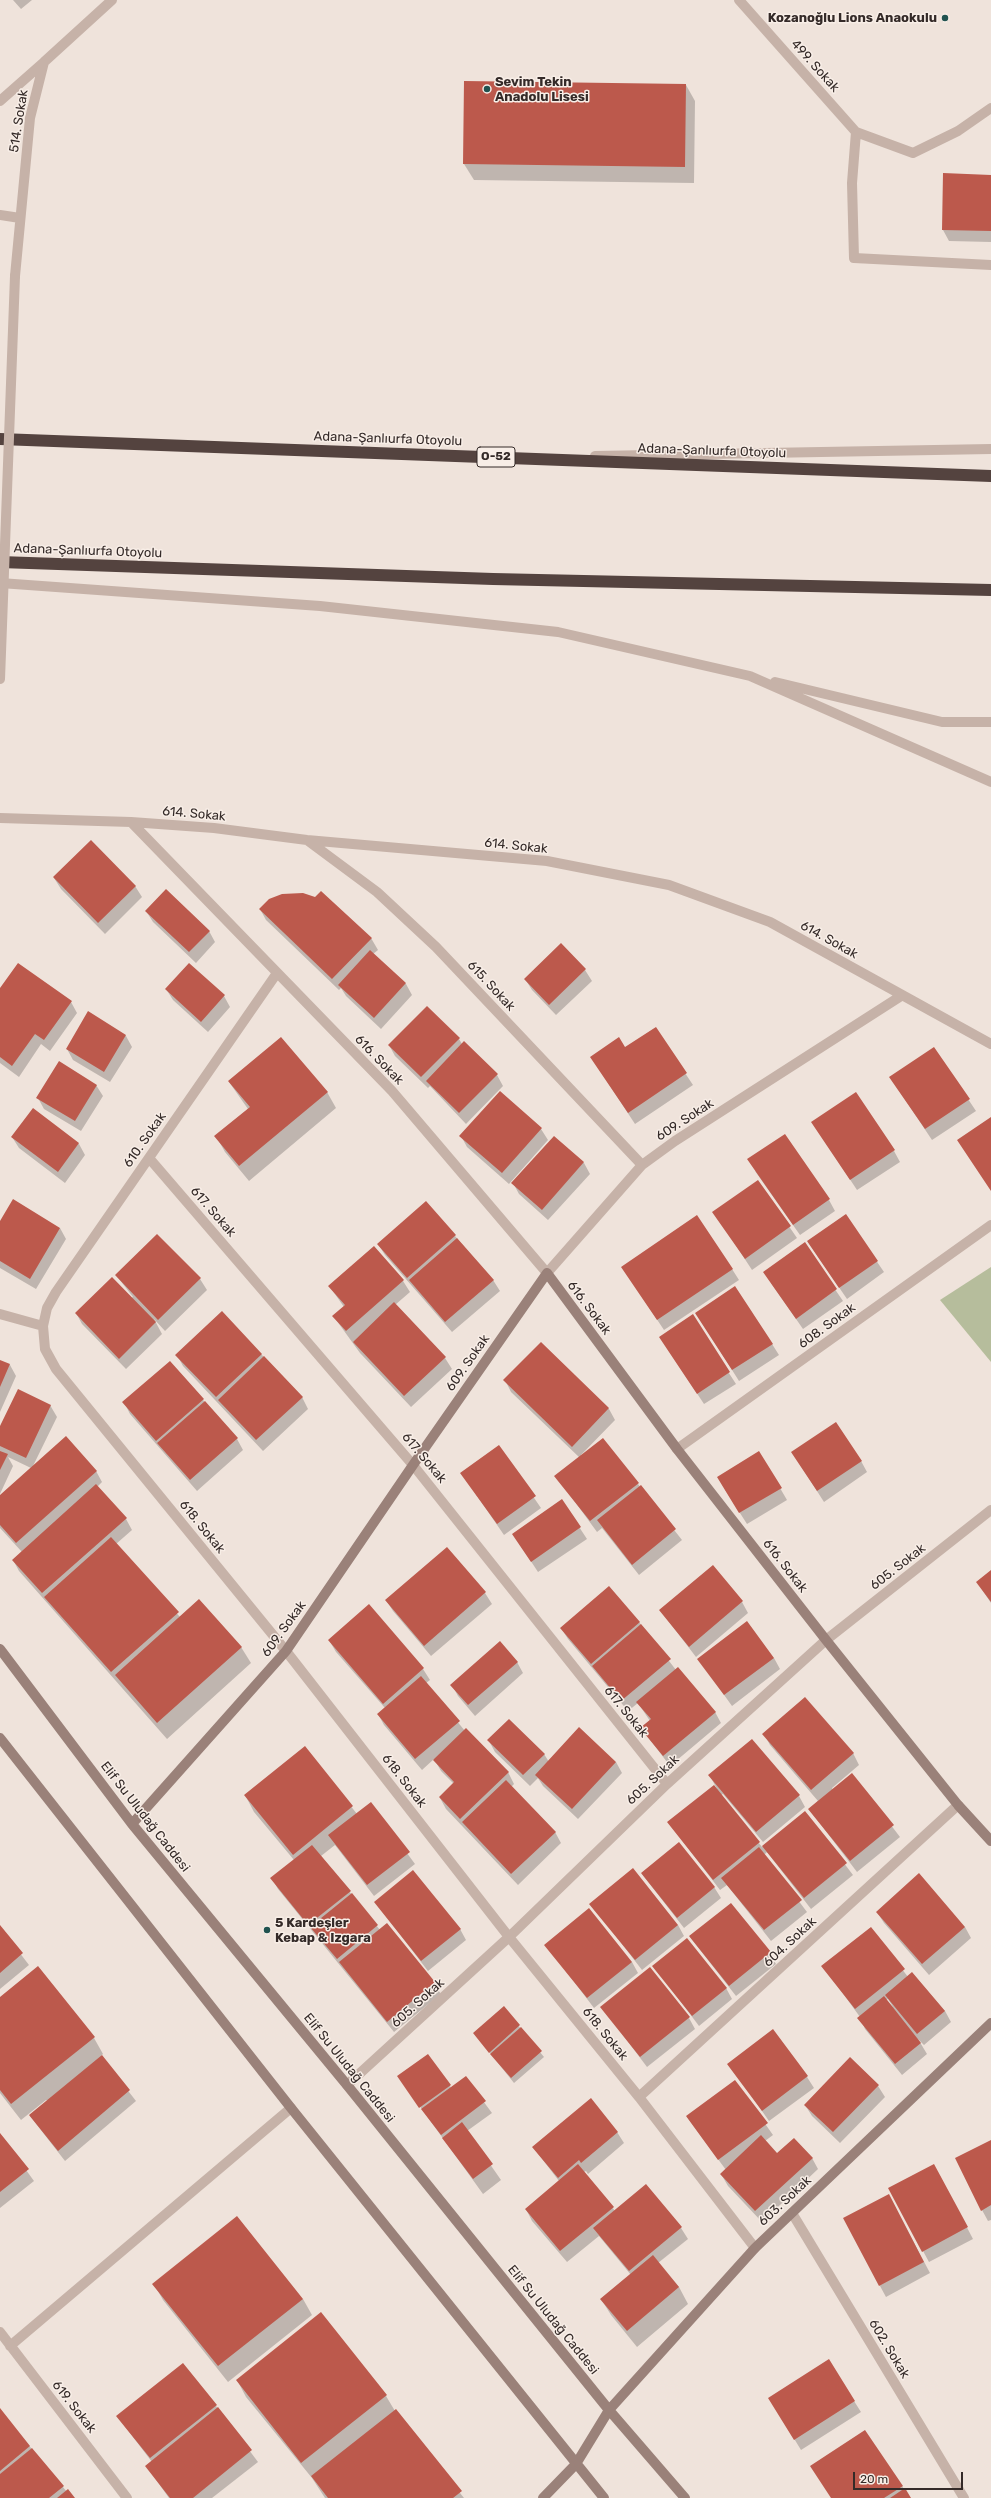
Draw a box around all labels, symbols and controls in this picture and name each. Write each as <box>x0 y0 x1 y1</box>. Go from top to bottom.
place label: Kozanoğlu Lions Anaokulu <box>768 10 937 26</box>
marker: Kozanoğlu Lions Anaokulu <box>940 13 950 23</box>
street label: 499. Sokak <box>787 37 843 95</box>
place label: Sevim Tekin Anadolu Lisesi <box>495 74 589 105</box>
marker: Sevim Tekin Anadolu Lisesi <box>482 84 492 94</box>
street label: 514. Sokak <box>6 88 32 154</box>
street label: Adana-Şanlıurfa Otoyolu <box>313 429 463 449</box>
street label: Adana-Şanlıurfa Otoyolu <box>637 441 787 461</box>
road number: O-52 <box>477 447 515 467</box>
street label: Adana-Şanlıurfa Otoyolu <box>13 541 163 561</box>
street label: 614. Sokak <box>162 803 226 825</box>
street label: 614. Sokak <box>484 835 548 857</box>
street label: 614. Sokak <box>797 918 861 962</box>
street label: 615. Sokak <box>464 958 518 1014</box>
street label: 616. Sokak <box>351 1032 407 1088</box>
street label: 609. Sokak <box>653 1096 717 1144</box>
street label: 610. Sokak <box>120 1109 170 1171</box>
street label: 617. Sokak <box>187 1184 239 1240</box>
street label: 616. Sokak <box>564 1278 614 1338</box>
street label: 608. Sokak <box>795 1300 859 1352</box>
street label: 609. Sokak <box>443 1332 493 1394</box>
street label: 617. Sokak <box>398 1429 450 1487</box>
street label: 618. Sokak <box>176 1497 228 1557</box>
street label: 616. Sokak <box>759 1536 811 1596</box>
street label: 605. Sokak <box>867 1540 929 1594</box>
street label: 609. Sokak <box>258 1598 310 1660</box>
street label: 617. Sokak <box>601 1683 651 1741</box>
street label: 618. Sokak <box>378 1751 430 1811</box>
street label: 605. Sokak <box>623 1752 683 1808</box>
street label: Elif Su Uludağ Caddesi <box>97 1759 193 1875</box>
street label: 604. Sokak <box>760 1914 820 1970</box>
place label: 5 Kardeşler Kebap & Izgara <box>275 1915 371 1946</box>
marker: 5 Kardeşler Kebap & Izgara <box>262 1925 272 1935</box>
street label: 605. Sokak <box>388 1975 448 2031</box>
street label: 618. Sokak <box>579 2004 631 2064</box>
street label: Elif Su Uludağ Caddesi <box>300 2010 398 2126</box>
street label: 603. Sokak <box>755 2173 815 2229</box>
street label: Elif Su Uludağ Caddesi <box>504 2262 602 2378</box>
street label: 602. Sokak <box>865 2317 913 2381</box>
street label: 619. Sokak <box>49 2378 99 2436</box>
scale bar <box>855 2464 965 2490</box>
text: 20 m <box>860 2472 888 2486</box>

